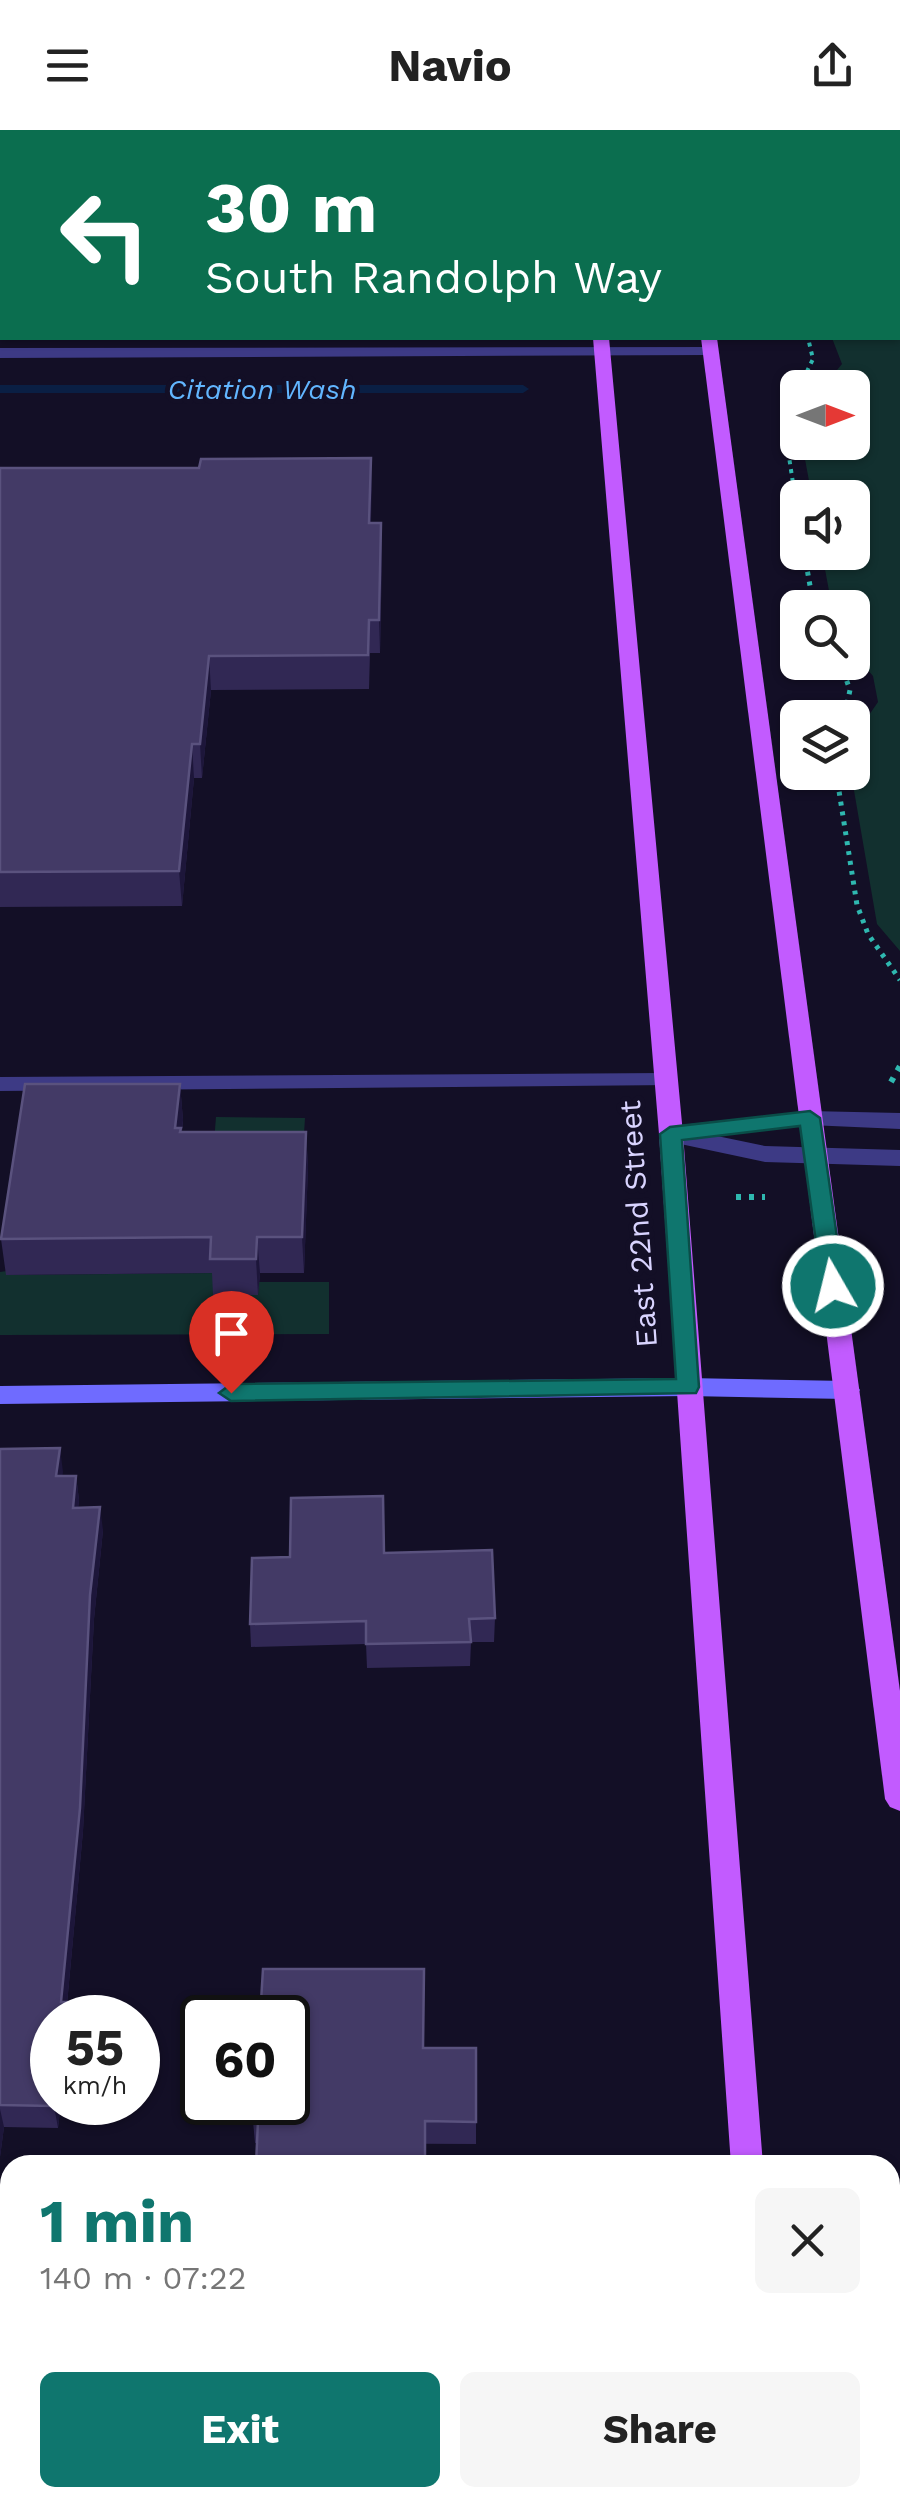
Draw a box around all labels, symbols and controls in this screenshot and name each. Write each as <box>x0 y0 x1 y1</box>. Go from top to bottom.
icon: menu <box>40 38 95 93</box>
icon: share <box>805 38 860 93</box>
text: Navio <box>388 39 512 92</box>
text: 30 m <box>205 167 377 249</box>
icon: left <box>40 170 170 300</box>
text: South Randolph Way <box>205 251 662 304</box>
north arrow <box>780 370 870 460</box>
map controls <box>780 370 870 790</box>
water label: Citation Wash <box>167 373 357 406</box>
button: sound <box>780 480 870 570</box>
button: search <box>780 590 870 680</box>
button: layers <box>780 700 870 790</box>
street label: East 22nd Street <box>612 1099 664 1349</box>
position arrow <box>781 1234 885 1338</box>
pin <box>189 1291 274 1394</box>
icon: arrive <box>204 1306 259 1361</box>
speed limit sign: 60 <box>180 1995 310 2125</box>
text: 55 <box>66 2018 124 2077</box>
text: km/h <box>63 2071 127 2100</box>
text: 1 min <box>40 2186 194 2257</box>
button: close <box>755 2188 860 2293</box>
text: 140 m · 07:22 <box>40 2259 246 2297</box>
button: Exit <box>40 2372 440 2487</box>
button: Share <box>460 2372 860 2487</box>

